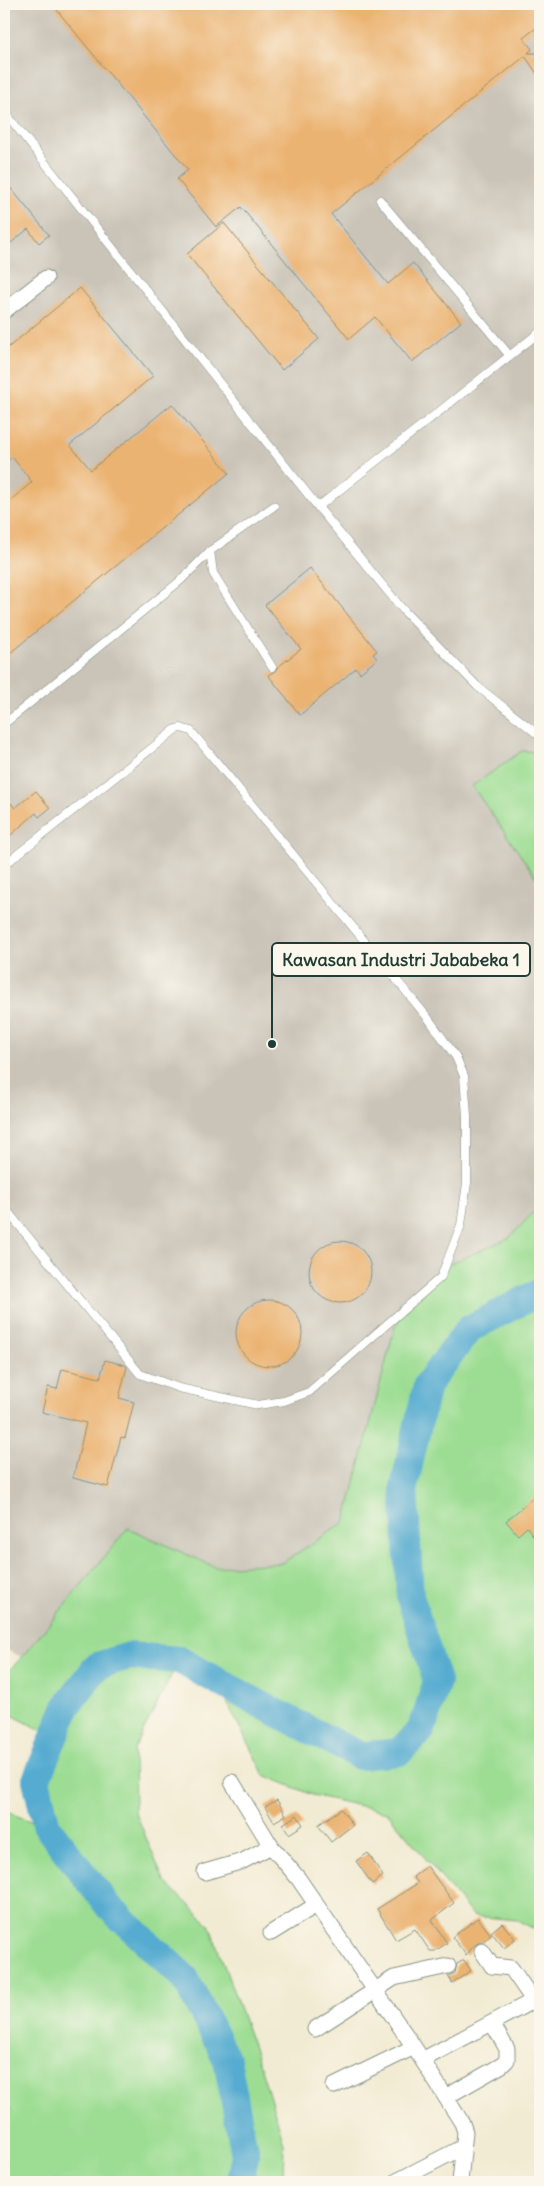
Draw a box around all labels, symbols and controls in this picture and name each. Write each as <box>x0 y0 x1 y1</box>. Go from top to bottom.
callout: Kawasan Industri Jababeka 1 <box>272 943 530 976</box>
text: Kawasan Industri Jababeka 1 <box>282 948 520 971</box>

